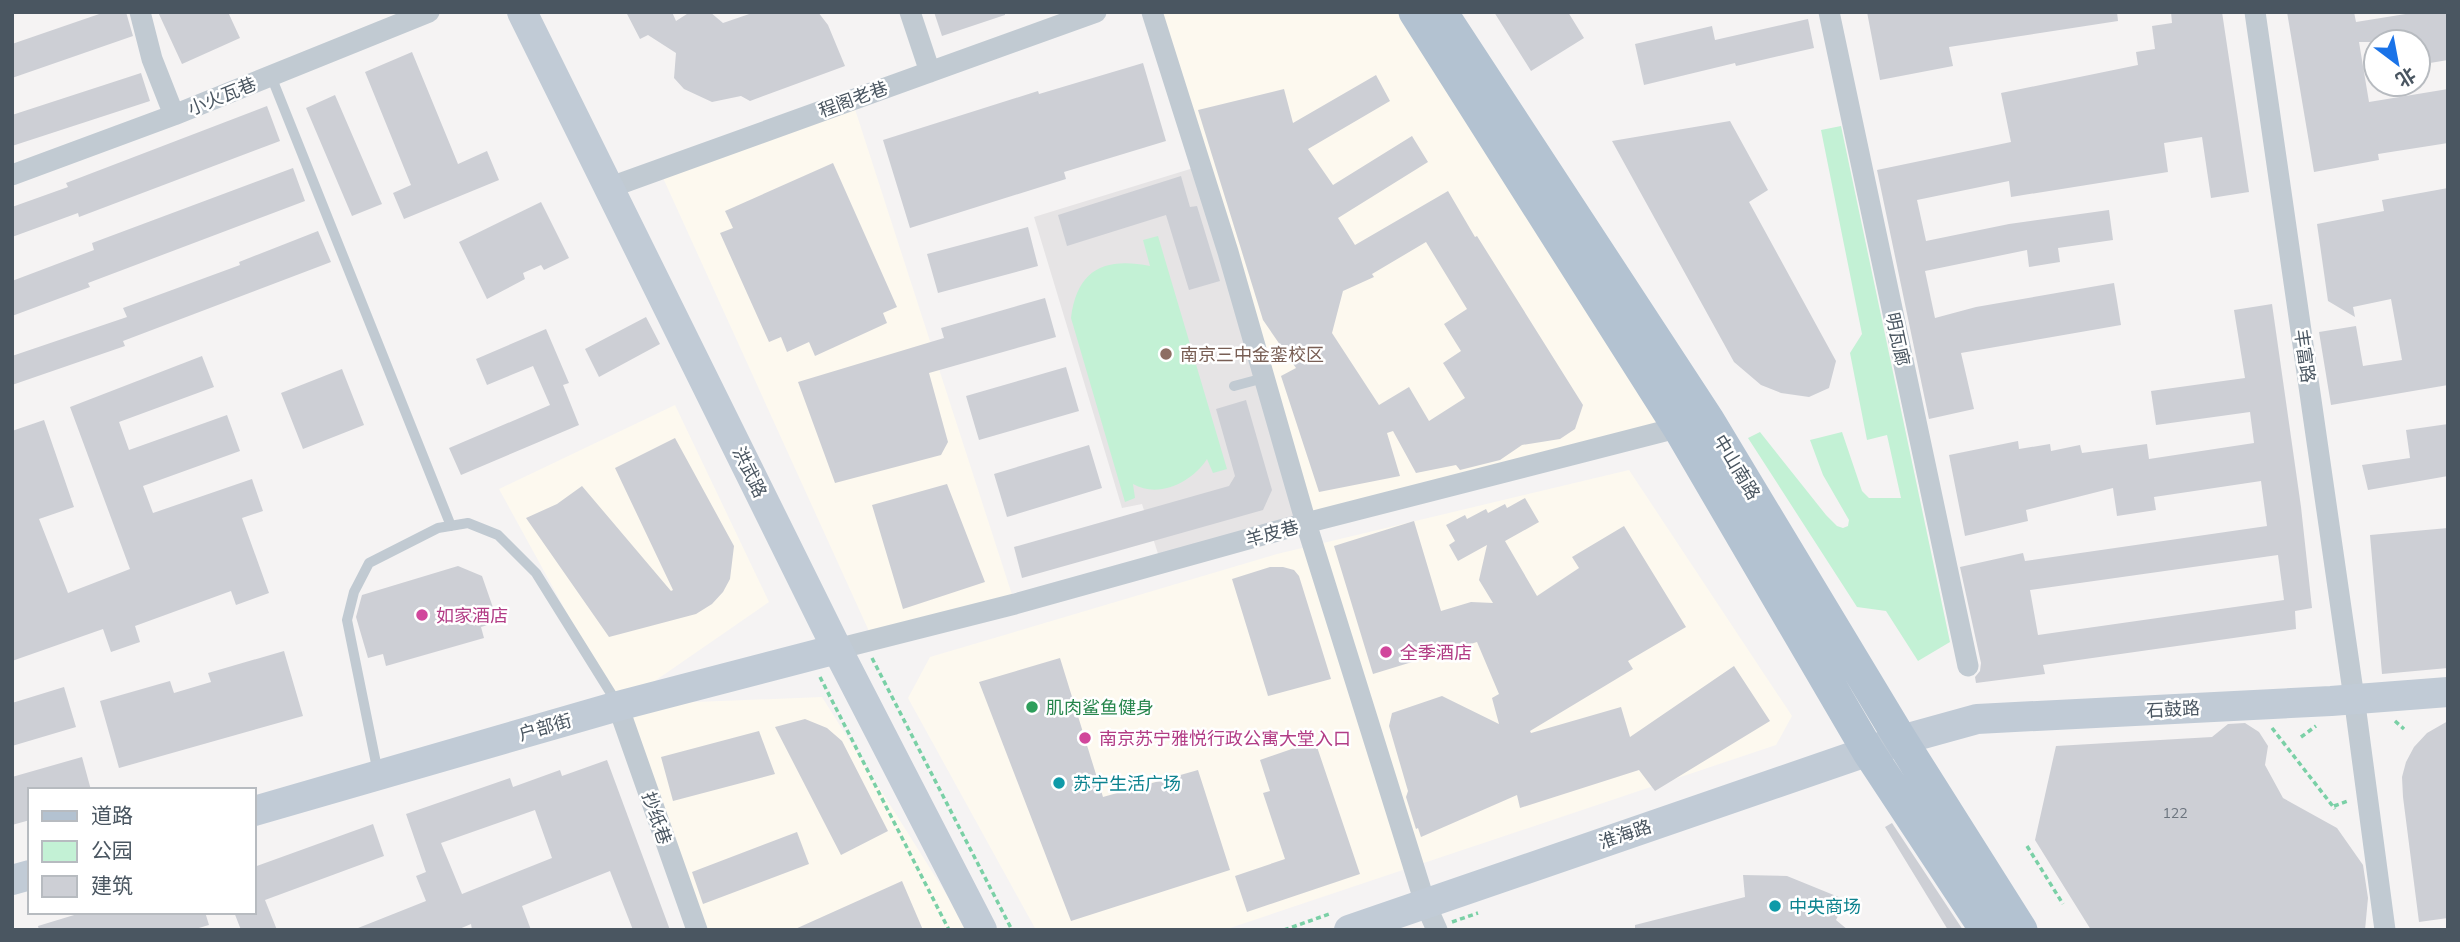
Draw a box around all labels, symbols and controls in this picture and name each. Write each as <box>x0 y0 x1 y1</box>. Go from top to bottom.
north arrow <box>2362 28 2432 98</box>
text: 北 <box>2392 62 2420 93</box>
street label: 小火瓦巷 <box>184 72 260 120</box>
street label: 程阁老巷 <box>815 76 891 122</box>
street label: 明瓦廊 <box>1881 310 1915 368</box>
street label: 丰富路 <box>2290 328 2320 384</box>
place label: 南京三中金銮校区 <box>1180 343 1324 366</box>
marker: 南京三中金銮校区 <box>1158 346 1174 362</box>
street label: 中山南路 <box>1709 430 1765 504</box>
street label: 洪武路 <box>728 443 772 501</box>
street label: 羊皮巷 <box>1243 515 1301 551</box>
place label: 如家酒店 <box>436 604 508 627</box>
marker: 如家酒店 <box>414 607 430 623</box>
place label: 全季酒店 <box>1400 641 1472 664</box>
marker: 全季酒店 <box>1378 644 1394 660</box>
place label: 肌肉鲨鱼健身 <box>1046 696 1154 719</box>
street label: 石鼓路 <box>2145 696 2201 722</box>
marker: 肌肉鲨鱼健身 <box>1024 699 1040 715</box>
street label: 户部街 <box>516 709 574 745</box>
place label: 南京苏宁雅悦行政公寓大堂入口 <box>1099 727 1351 750</box>
marker: 南京苏宁雅悦行政公寓大堂入口 <box>1077 730 1093 746</box>
place label: 苏宁生活广场 <box>1073 772 1181 795</box>
marker: 苏宁生活广场 <box>1051 775 1067 791</box>
legend <box>28 788 256 914</box>
street label: 抄纸巷 <box>637 789 677 847</box>
text: 道路 <box>91 802 133 828</box>
house number: 122 <box>2162 804 2188 822</box>
street label: 淮海路 <box>1596 814 1654 854</box>
text: 公园 <box>91 837 133 863</box>
text: 建筑 <box>91 872 133 898</box>
place label: 中央商场 <box>1789 895 1861 918</box>
marker: 中央商场 <box>1767 898 1783 914</box>

